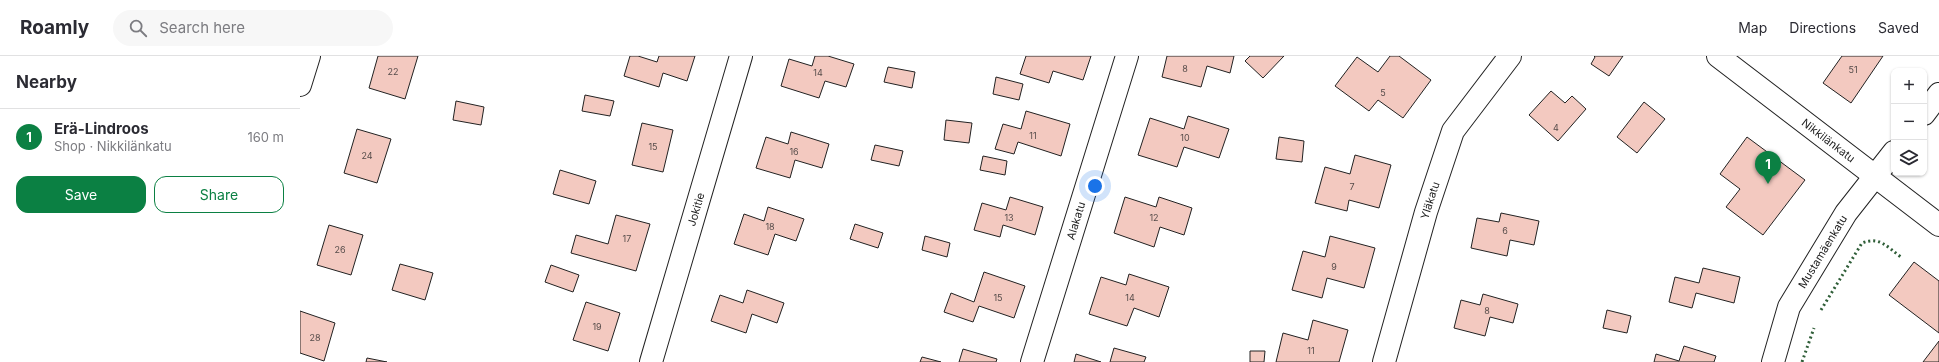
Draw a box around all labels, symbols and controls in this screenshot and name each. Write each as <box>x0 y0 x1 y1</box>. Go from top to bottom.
search box <box>113 10 393 46</box>
text: Roamly <box>20 16 89 39</box>
icon: search <box>127 17 149 39</box>
text: Search here <box>159 18 245 37</box>
text: Map <box>1738 19 1767 36</box>
text: Directions <box>1789 19 1856 36</box>
text: Saved <box>1878 19 1919 36</box>
house number: 8 <box>1182 63 1188 74</box>
house number: 51 <box>1848 64 1858 75</box>
house number: 22 <box>388 66 398 77</box>
house number: 14 <box>813 67 823 78</box>
map controls <box>1891 68 1927 176</box>
button: + <box>1891 68 1927 104</box>
text: Nearby <box>16 72 77 92</box>
house number: 5 <box>1380 87 1386 98</box>
button: − <box>1891 104 1927 140</box>
street label: Nikkilänkatu <box>1799 116 1858 165</box>
text: Erä-Lindroos <box>54 119 149 138</box>
house number: 4 <box>1553 122 1559 133</box>
text: 1 <box>26 129 32 145</box>
text: 160 m <box>247 129 284 145</box>
house number: 11 <box>1029 130 1037 141</box>
house number: 10 <box>1180 132 1190 143</box>
text: Shop · Nikkilänkatu <box>54 138 172 154</box>
button: layers <box>1891 140 1927 176</box>
house number: 15 <box>648 141 658 152</box>
house number: 16 <box>789 146 799 157</box>
house number: 24 <box>361 150 373 161</box>
pin: 1 <box>1755 151 1781 184</box>
button: Save <box>16 176 146 213</box>
button: Share <box>154 176 284 213</box>
your location <box>1085 176 1105 196</box>
street label: Yläkatu <box>1417 180 1443 221</box>
house number: 7 <box>1349 181 1355 192</box>
street label: Jokitie <box>684 191 707 228</box>
street label: Alakatu <box>1063 200 1088 241</box>
house number: 13 <box>1004 212 1014 223</box>
house number: 12 <box>1149 212 1159 223</box>
street label: Mustamäenkatu <box>1795 212 1850 291</box>
house number: 18 <box>765 221 775 232</box>
house number: 6 <box>1502 225 1508 236</box>
house number: 17 <box>623 233 631 244</box>
house number: 26 <box>334 244 346 255</box>
house number: 9 <box>1331 261 1337 272</box>
house number: 15 <box>993 292 1003 303</box>
house number: 14 <box>1125 292 1135 303</box>
house number: 8 <box>1484 305 1490 316</box>
house number: 19 <box>592 321 602 332</box>
house number: 28 <box>309 332 321 343</box>
house number: 11 <box>1307 345 1315 356</box>

